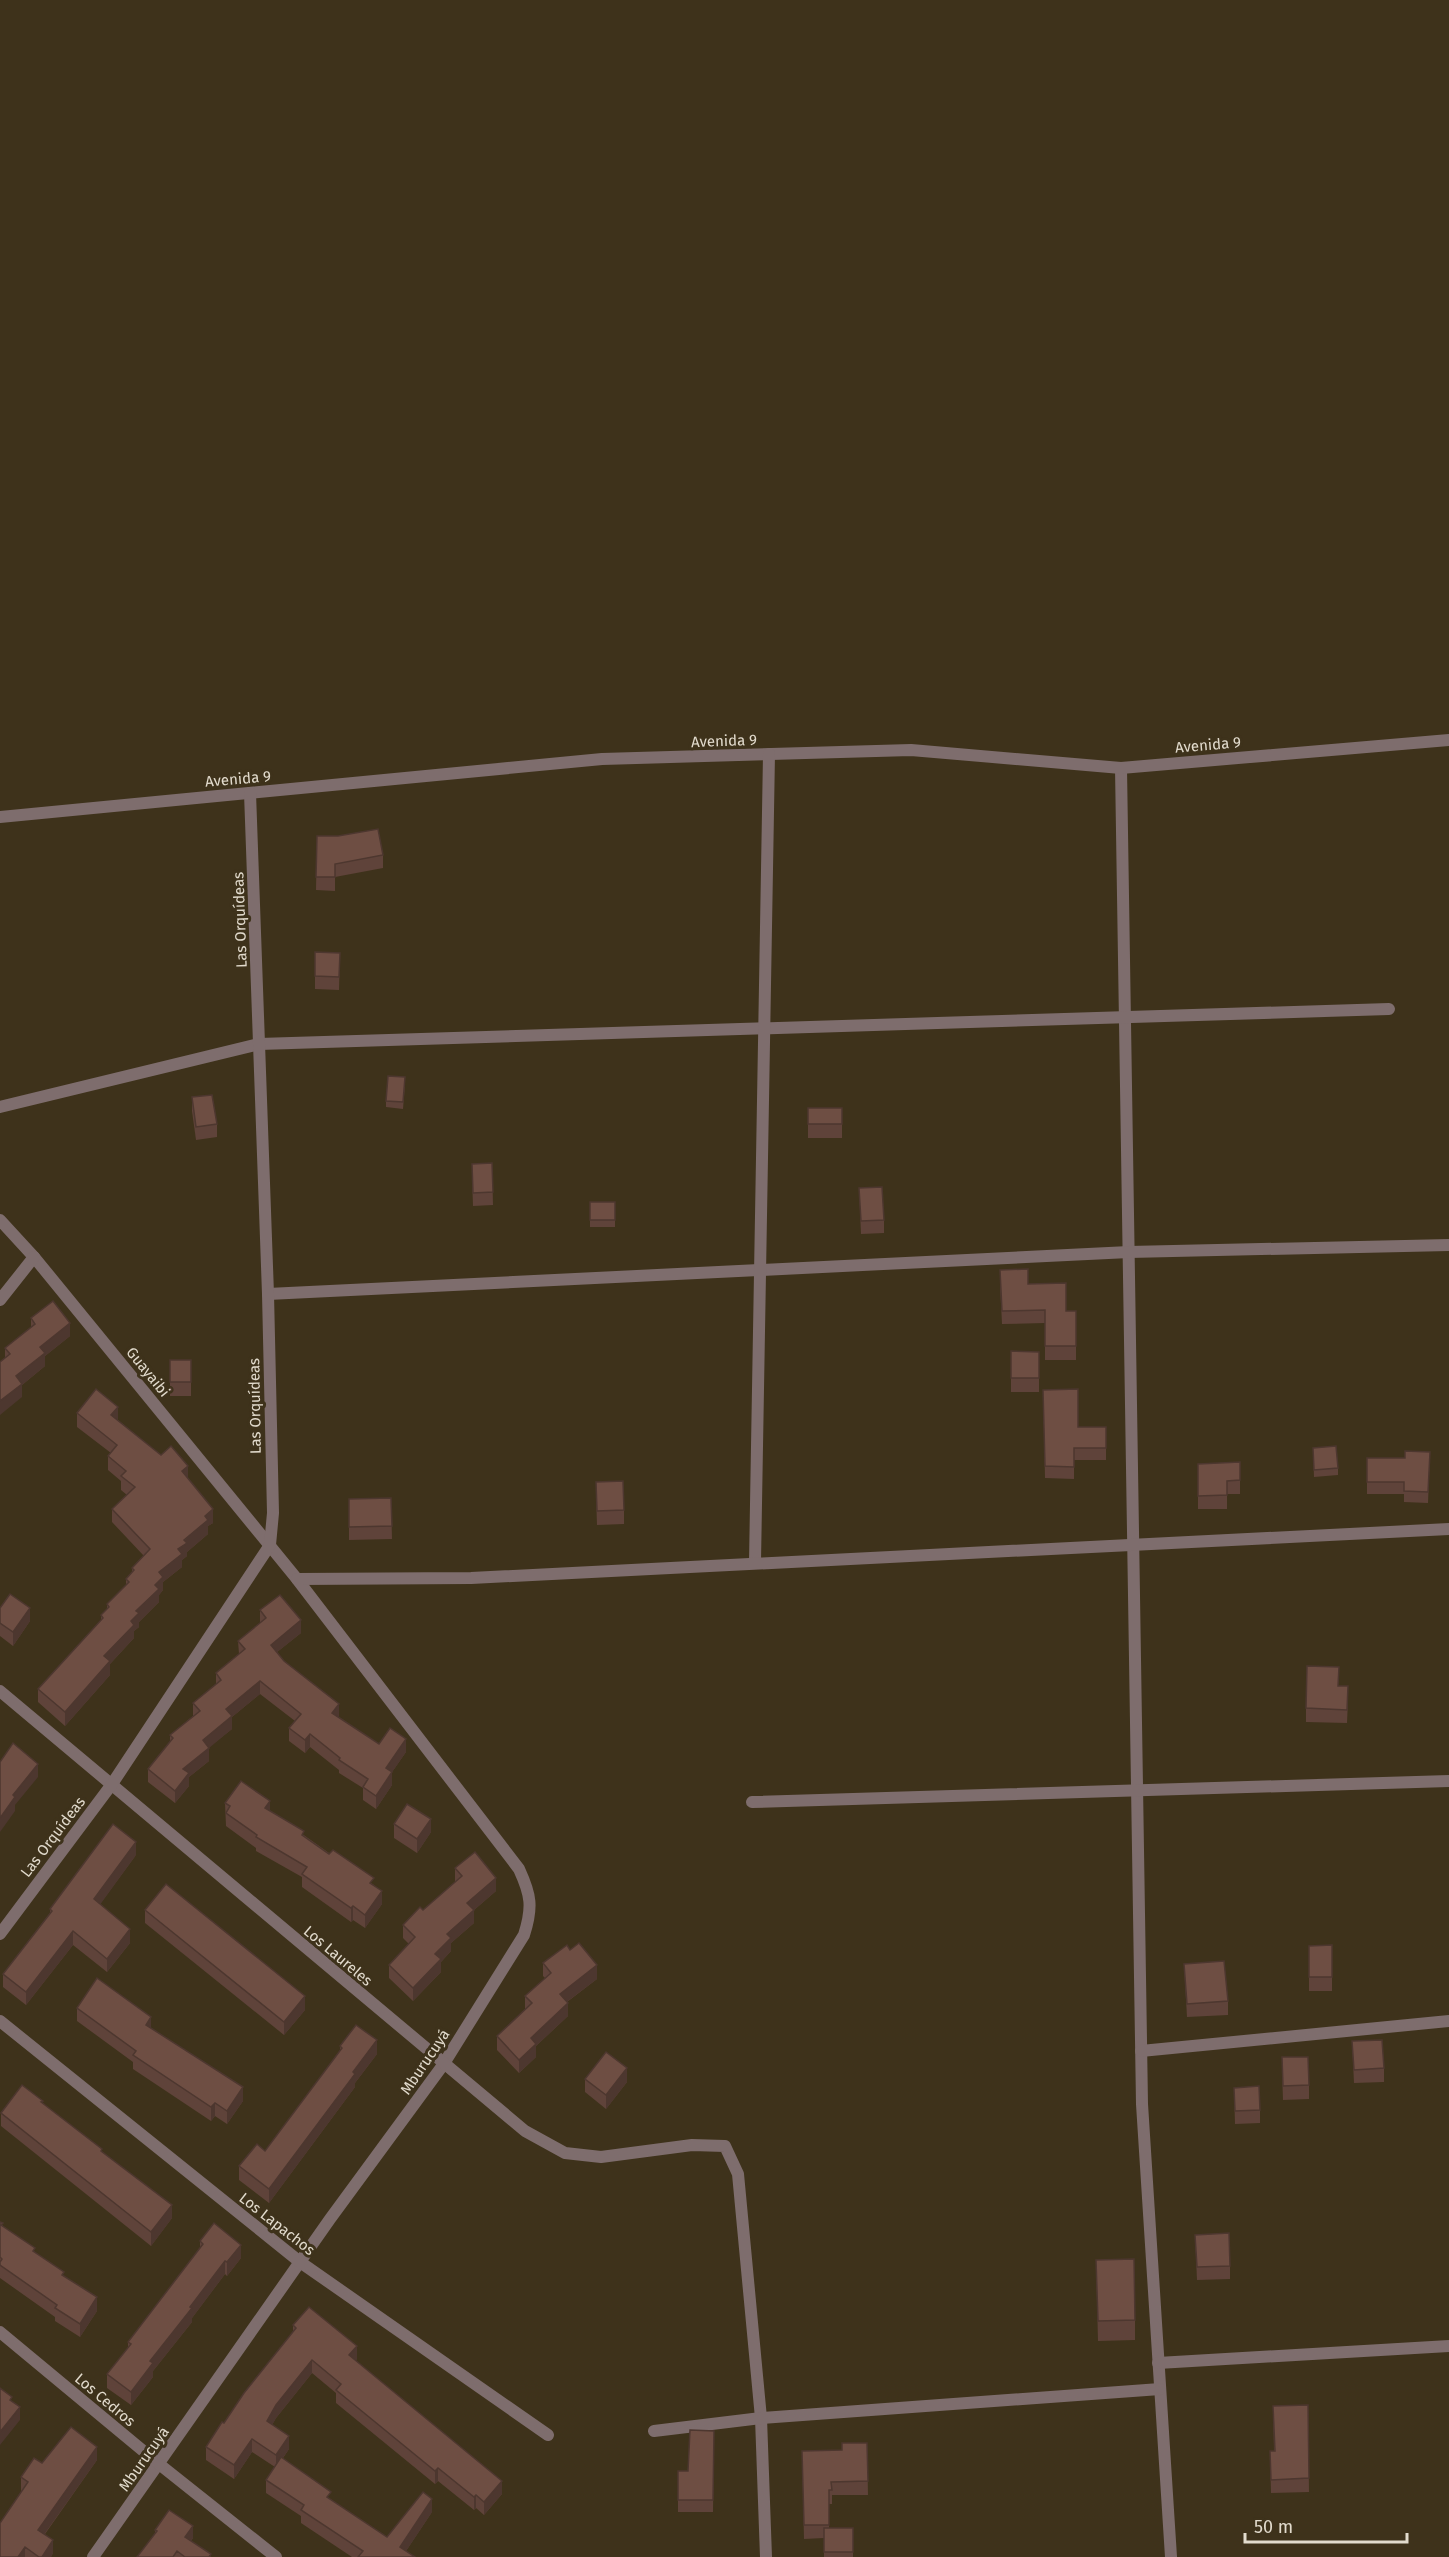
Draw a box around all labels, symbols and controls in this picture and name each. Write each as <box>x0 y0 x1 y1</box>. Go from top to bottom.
street label: Avenida 9 <box>691 731 757 751</box>
street label: Avenida 9 <box>1174 733 1242 757</box>
street label: Avenida 9 <box>204 767 272 791</box>
street label: Las Orquídeas <box>229 872 251 968</box>
street label: Guayaibi <box>122 1343 174 1401</box>
street label: Las Orquídeas <box>245 1358 265 1454</box>
street label: Las Orquídeas <box>17 1793 89 1881</box>
street label: Los Laureles <box>300 1922 376 1990</box>
street label: Mburucuyá <box>397 2026 453 2098</box>
street label: Los Lapachos <box>236 2189 318 2259</box>
street label: Los Cedros <box>71 2370 139 2430</box>
street label: Mburucuyá <box>115 2423 173 2495</box>
scale bar <box>1245 2506 1407 2544</box>
text: 50 m <box>1254 2516 1293 2538</box>

